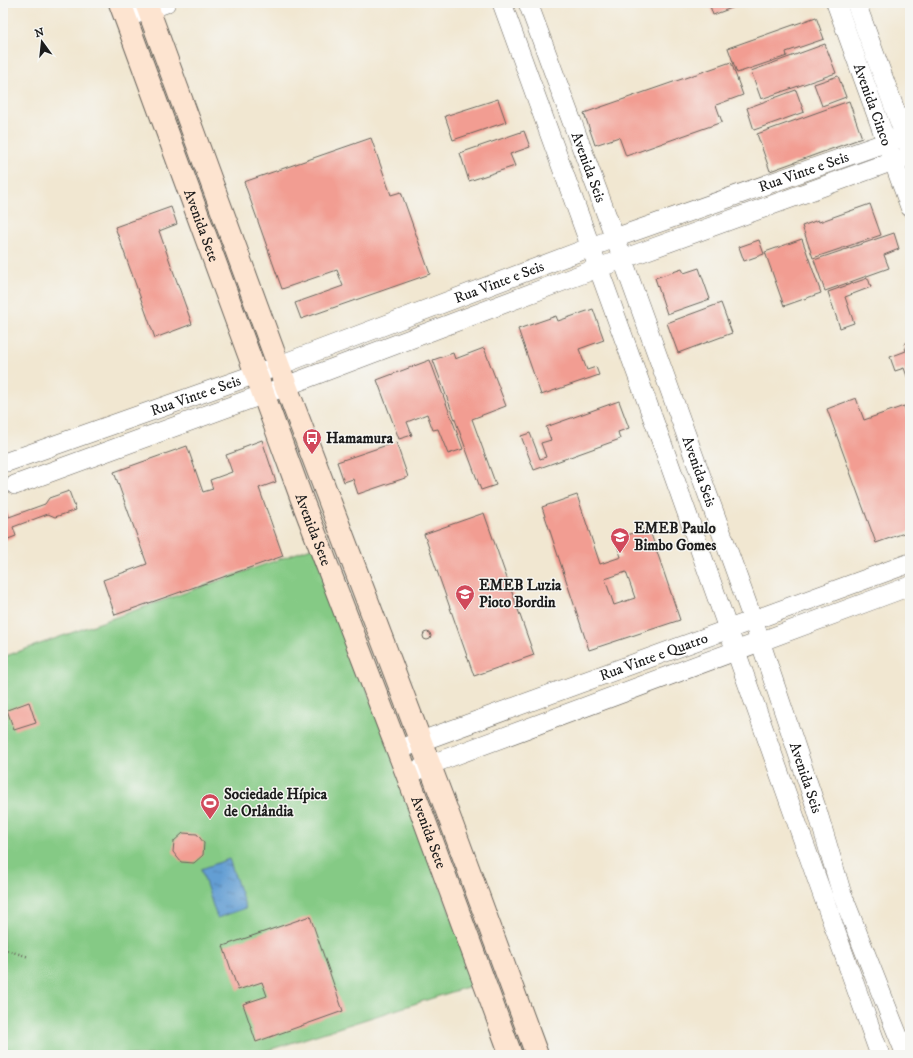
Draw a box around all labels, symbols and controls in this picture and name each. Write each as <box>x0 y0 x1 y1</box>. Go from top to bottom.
north arrow <box>22 22 62 62</box>
text: N <box>33 25 46 41</box>
street label: Avenida Cinco <box>849 61 896 148</box>
street label: Avenida Seis <box>567 129 610 205</box>
street label: Rua Vinte e Seis <box>756 147 852 197</box>
street label: Avenida Sete <box>179 187 223 265</box>
street label: Rua Vinte e Seis <box>452 257 547 308</box>
street label: Rua Vinte e Seis <box>148 371 243 421</box>
bus stop icon: Hamamura <box>301 427 323 455</box>
place label: Hamamura <box>326 429 394 448</box>
street label: Avenida Seis <box>677 434 720 510</box>
street label: Avenida Sete <box>291 491 335 569</box>
place label: EMEB Paulo Bimbo Gomes <box>634 519 716 555</box>
school or university icon: EMEB Paulo Bimbo Gomes <box>609 526 631 554</box>
place label: EMEB Luzia Pioto Bordin <box>479 576 562 612</box>
school or university icon: EMEB Luzia Pioto Bordin <box>454 583 476 611</box>
street label: Rua Vinte e Quatro <box>597 629 710 685</box>
street label: Avenida Seis <box>785 740 826 815</box>
place label: Sociedade Hípica de Orlândia <box>224 785 328 821</box>
sports icon: Sociedade Hípica de Orlândia <box>199 792 221 820</box>
street label: Avenida Sete <box>406 794 450 871</box>

